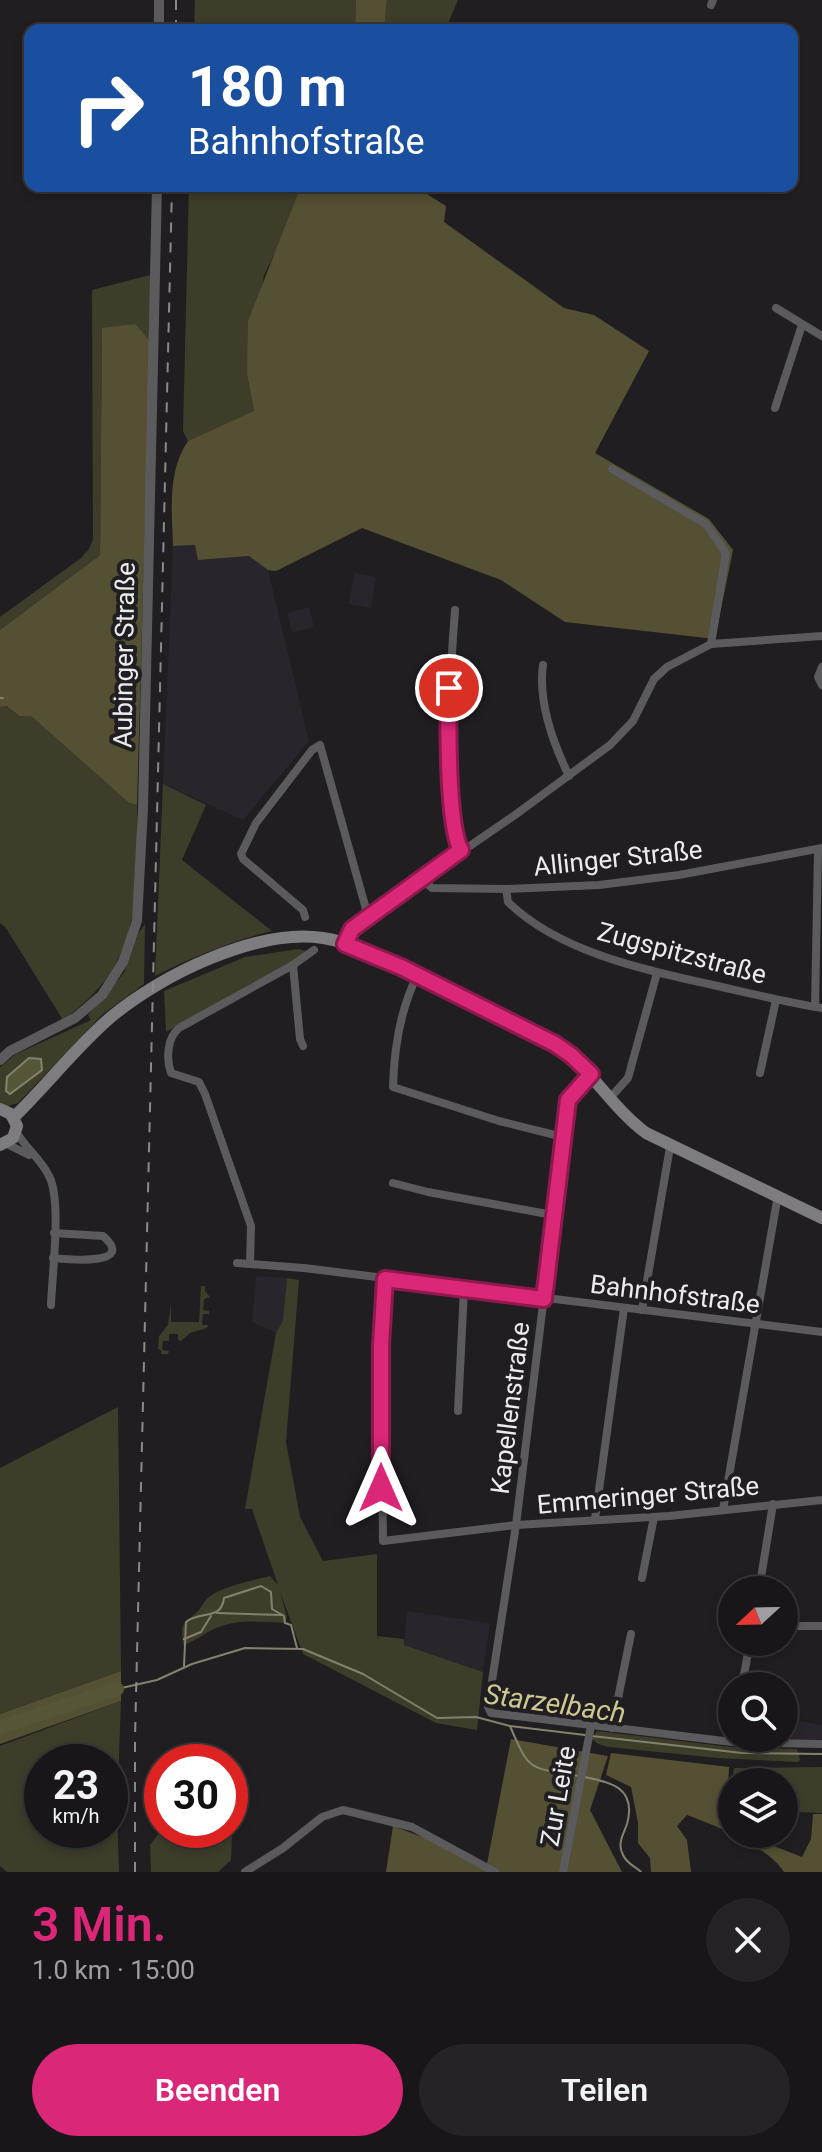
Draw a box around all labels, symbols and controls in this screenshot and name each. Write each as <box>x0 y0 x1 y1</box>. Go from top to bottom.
text: 180 m <box>188 54 347 120</box>
icon: right <box>56 56 160 160</box>
text: Bahnhofstraße <box>188 121 425 163</box>
street label: Aubinger Straße <box>107 562 141 748</box>
pin <box>415 654 483 722</box>
icon: arrive <box>427 666 471 710</box>
street label: Allinger Straße <box>532 834 704 882</box>
street label: Zugspitzstraße <box>594 916 770 990</box>
street label: Bahnhofstraße <box>588 1269 762 1319</box>
street label: Kapellenstraße <box>485 1320 535 1496</box>
position arrow <box>339 1446 423 1530</box>
street label: Emmeringer Straße <box>536 1470 760 1520</box>
north arrow <box>718 1576 798 1656</box>
map controls <box>718 1576 798 1848</box>
button: search <box>718 1672 798 1752</box>
water label: Starzelbach <box>482 1677 628 1730</box>
street label: Zur Leite <box>534 1743 582 1849</box>
speed limit sign: 30 <box>144 1744 248 1848</box>
text: 23 <box>53 1762 99 1809</box>
button: layers <box>718 1768 798 1848</box>
text: km/h <box>53 1804 99 1828</box>
text: 3 Min. <box>32 1896 166 1953</box>
button: close <box>706 1898 790 1982</box>
text: 1.0 km · 15:00 <box>32 1955 195 1985</box>
button: Beenden <box>32 2044 403 2136</box>
button: Teilen <box>419 2044 790 2136</box>

